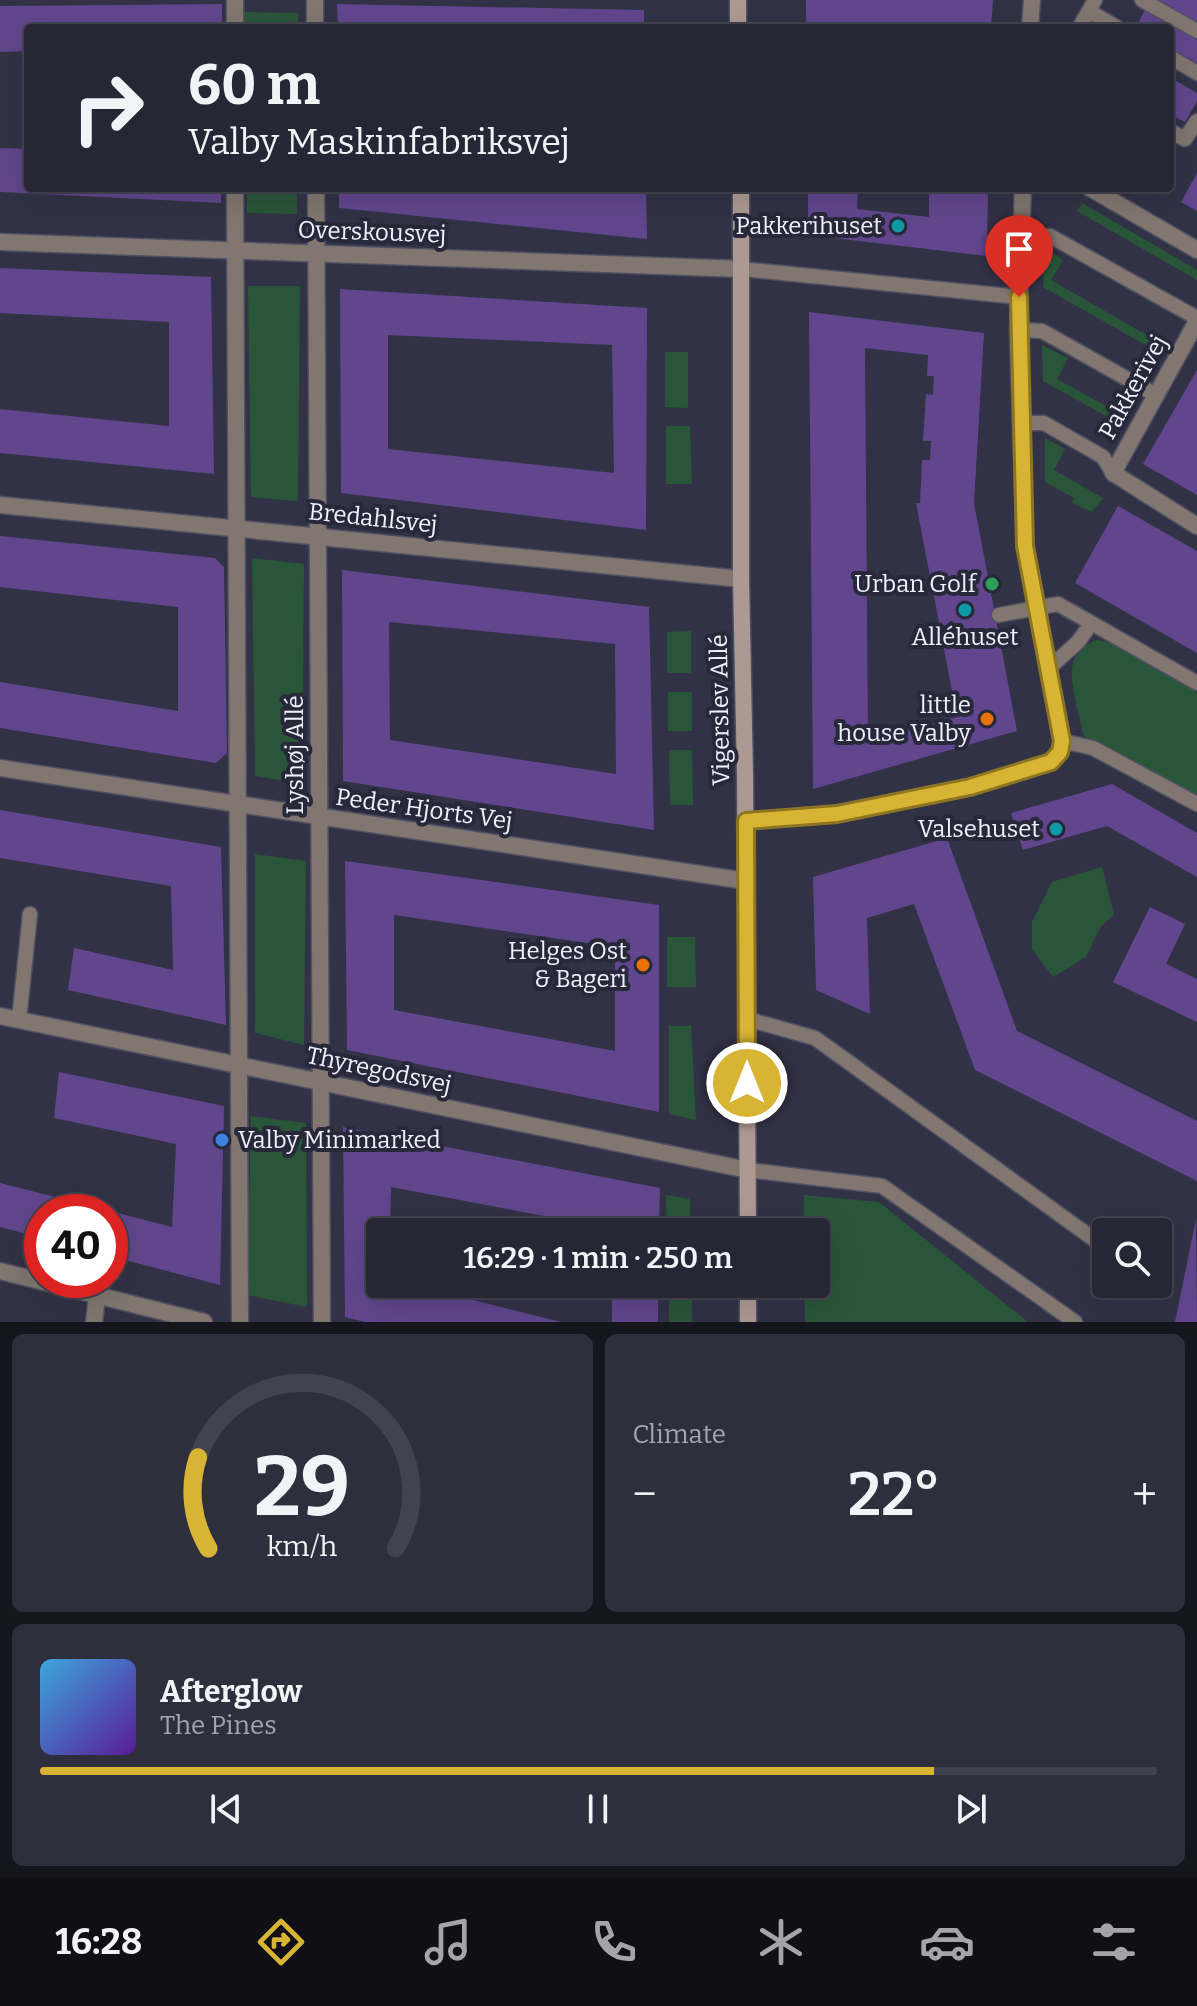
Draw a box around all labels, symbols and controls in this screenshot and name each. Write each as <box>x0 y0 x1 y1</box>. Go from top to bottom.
text: 60 m <box>188 52 320 119</box>
icon: right <box>56 56 160 160</box>
text: Valby Maskinfabriksvej <box>188 120 570 164</box>
place label: Pakkerihuset <box>736 212 882 240</box>
street label: Overskousvej <box>297 215 447 249</box>
pin <box>985 215 1053 297</box>
marker: Pakkerihuset <box>889 217 907 235</box>
icon: arrive <box>997 227 1041 271</box>
street label: Pakkerivej <box>1093 330 1173 444</box>
street label: Bredahlsvej <box>307 497 439 539</box>
place label: Urban Golf <box>854 570 978 598</box>
marker: Urban Golf <box>983 575 1001 593</box>
marker: Alléhuset <box>956 601 974 619</box>
place label: Alléhuset <box>912 623 1019 651</box>
street label: Vigerslev Allé <box>705 634 735 786</box>
place label: little house Valby <box>837 691 971 747</box>
street label: Lyshøj Allé <box>281 695 309 815</box>
marker: little house Valby <box>978 710 996 728</box>
street label: Peder Hjorts Vej <box>334 783 514 835</box>
place label: Valsehuset <box>918 815 1040 843</box>
marker: Valsehuset <box>1047 820 1065 838</box>
place label: Helges Ost & Bageri <box>508 937 627 993</box>
marker: Helges Ost & Bageri <box>634 956 652 974</box>
street label: Thyregodsvej <box>304 1041 454 1099</box>
position arrow <box>705 1041 789 1125</box>
place label: Valby Minimarked <box>238 1126 441 1154</box>
marker: Valby Minimarked <box>213 1131 231 1149</box>
speed limit sign: 40 <box>24 1194 128 1298</box>
map controls <box>1092 1218 1172 1298</box>
button: search <box>1092 1218 1172 1298</box>
text: 16:29 · 1 min · 250 m <box>463 1240 733 1276</box>
text: Climate <box>633 1419 726 1450</box>
text: 29 <box>254 1437 350 1537</box>
text: 22° <box>848 1459 941 1531</box>
text: − <box>633 1468 657 1521</box>
text: + <box>1132 1468 1157 1521</box>
text: km/h <box>267 1529 338 1564</box>
text: Afterglow <box>160 1674 302 1710</box>
text: The Pines <box>160 1710 277 1741</box>
icon: previous <box>204 1787 248 1831</box>
icon: pause <box>576 1787 620 1831</box>
icon: next <box>949 1787 993 1831</box>
icon: directions <box>253 1914 309 1970</box>
icon: music <box>420 1914 476 1970</box>
icon: phone <box>586 1914 642 1970</box>
icon: climate <box>753 1914 809 1970</box>
icon: car <box>919 1914 975 1970</box>
icon: filters <box>1086 1914 1142 1970</box>
text: 16:28 <box>55 1920 142 1964</box>

